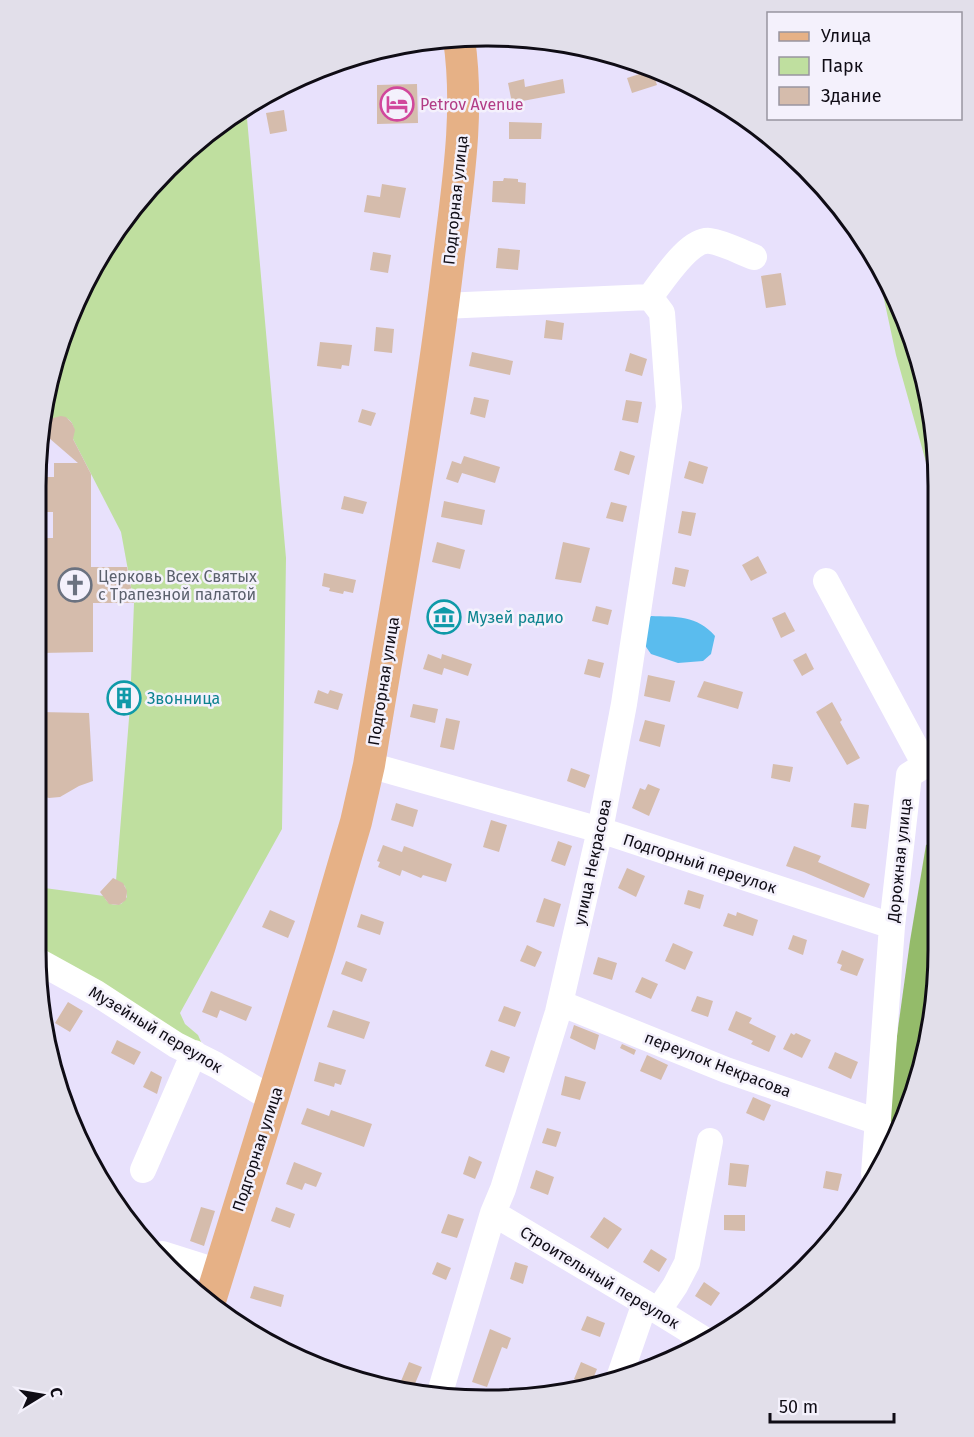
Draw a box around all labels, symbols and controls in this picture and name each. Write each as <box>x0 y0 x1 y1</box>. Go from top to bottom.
legend <box>767 12 962 120</box>
text: Улица <box>821 25 871 47</box>
text: Парк <box>821 55 864 77</box>
text: Здание <box>821 85 882 107</box>
hotel icon: Petrov Avenue <box>379 86 415 122</box>
place label: Petrov Avenue <box>420 95 524 114</box>
street label: Подгорная улица <box>439 134 472 266</box>
church icon: Церковь Всех Святых с Трапезной палатой <box>57 567 93 603</box>
place label: Церковь Всех Святых с Трапезной палатой <box>98 567 257 604</box>
museum icon: Музей радио <box>426 599 462 635</box>
place label: Музей радио <box>467 608 564 627</box>
street label: Подгорная улица <box>364 615 403 747</box>
building icon: Звонница <box>106 680 142 716</box>
place label: Звонница <box>147 689 220 708</box>
street label: улица Некрасова <box>570 797 615 927</box>
street label: Дорожная улица <box>883 797 915 924</box>
street label: Подгорный переулок <box>621 830 780 897</box>
street label: Музейный переулок <box>86 982 227 1077</box>
street label: переулок Некрасова <box>642 1028 794 1101</box>
street label: Подгорная улица <box>228 1084 287 1214</box>
street label: Строительный переулок <box>517 1222 684 1333</box>
north arrow <box>12 1365 72 1425</box>
text: С <box>46 1386 67 1399</box>
scale bar <box>770 1386 894 1424</box>
text: 50 m <box>779 1396 818 1418</box>

